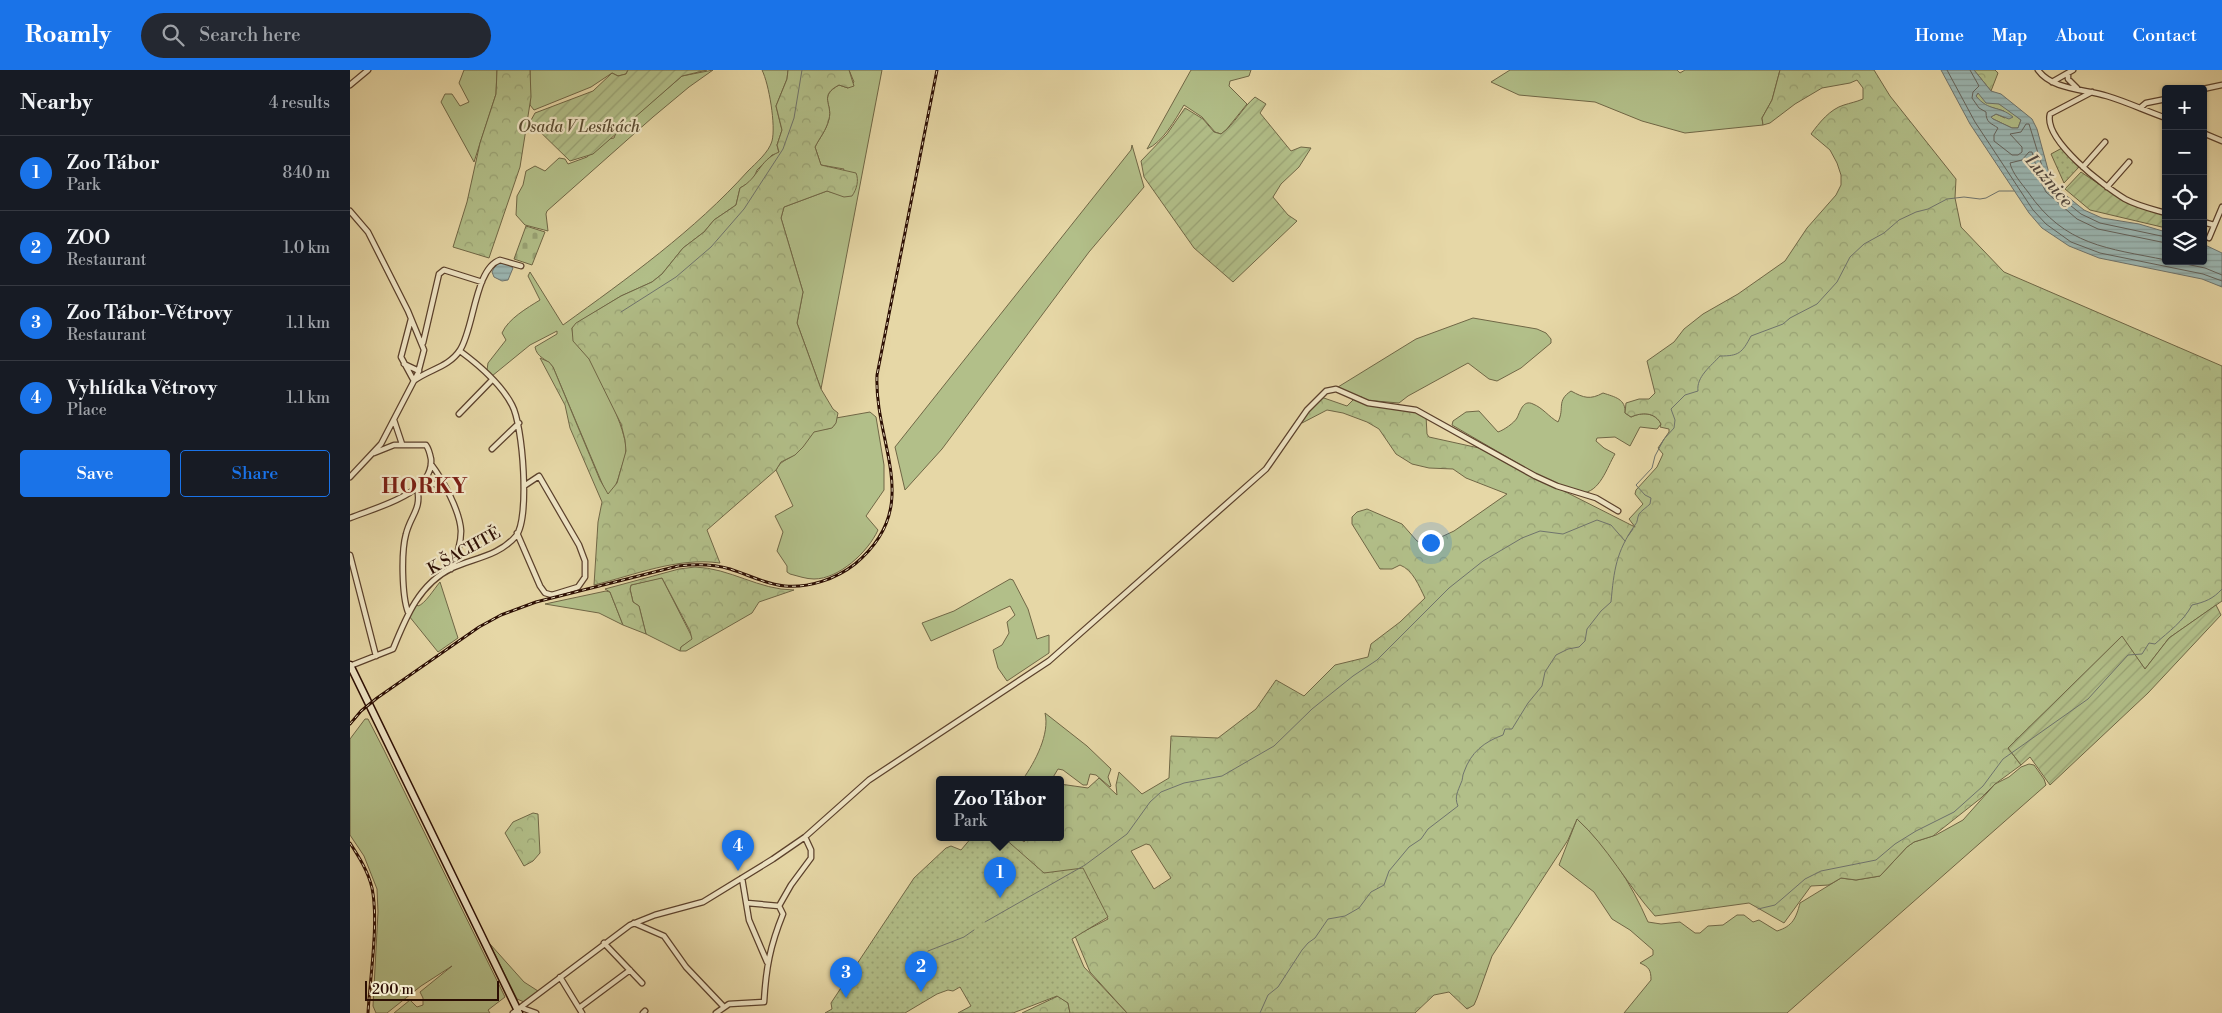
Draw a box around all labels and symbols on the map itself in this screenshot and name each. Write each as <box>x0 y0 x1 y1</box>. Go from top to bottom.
park label: Osada V Lesíkách <box>518 117 640 137</box>
water label: Lužnice <box>2020 149 2078 213</box>
district label: HORKY <box>381 474 469 500</box>
street label: K ŠACHTĚ <box>423 521 504 579</box>
your location <box>1418 530 1444 556</box>
pin: 4 <box>722 830 754 871</box>
pin: 1 <box>984 857 1016 898</box>
pin: 2 <box>905 951 937 992</box>
pin: 3 <box>830 957 862 998</box>
scale bar <box>365 978 499 1001</box>

